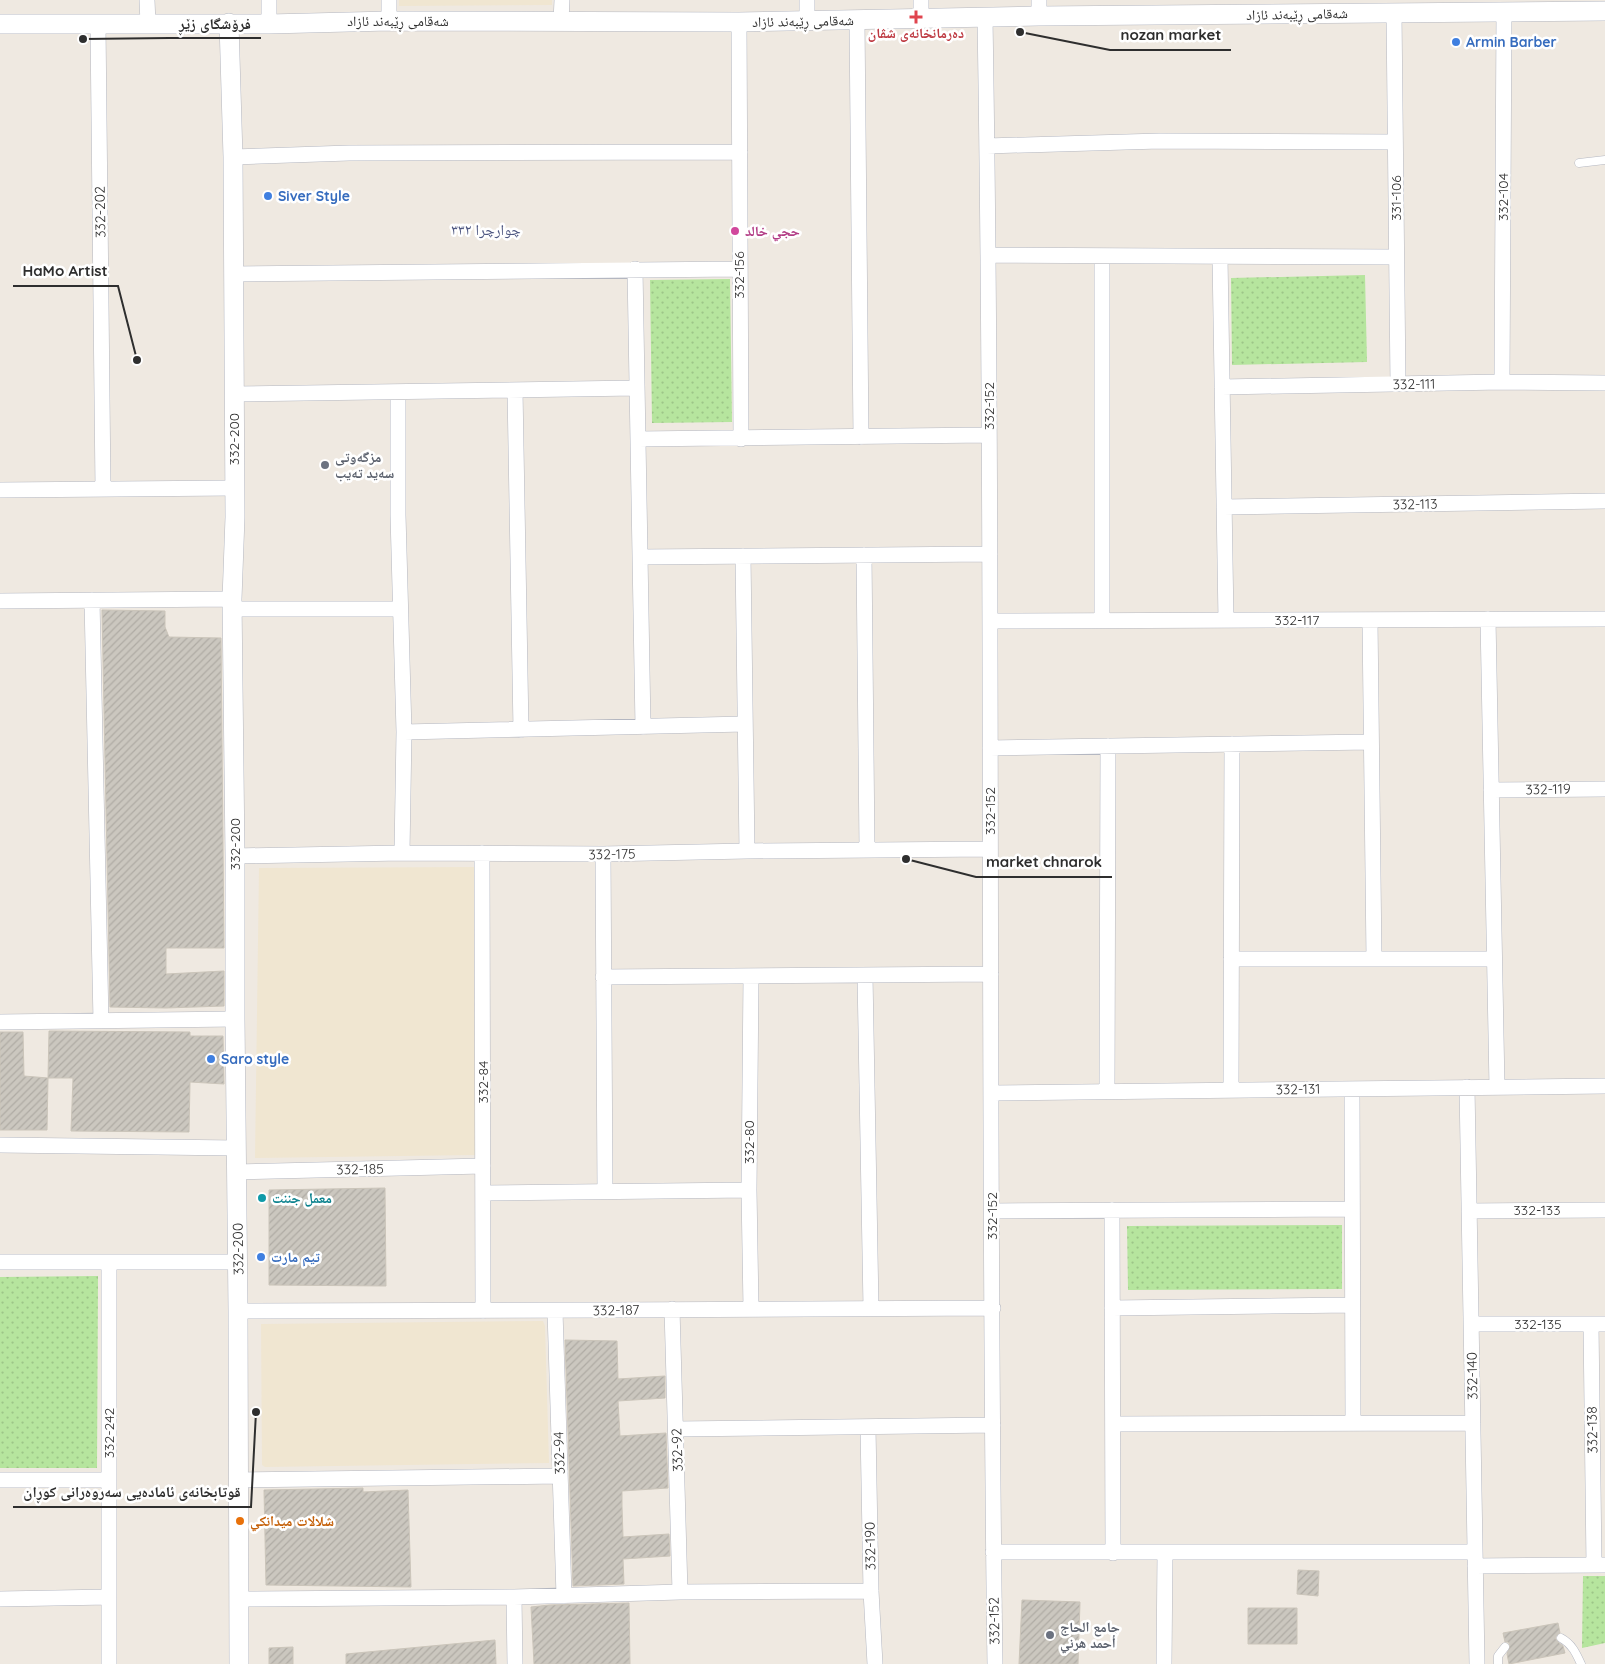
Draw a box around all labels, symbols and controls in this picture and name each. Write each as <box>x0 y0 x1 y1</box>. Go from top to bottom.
street label: شەقامی ڕێبەند ئازاد <box>1246 4 1348 27</box>
callout: فرۆشگای زێڕ <box>169 8 261 38</box>
street label: شەقامی ڕێبەند ئازاد <box>752 11 854 34</box>
marker: دەرمانخانەی شڤان <box>910 11 922 23</box>
street label: شەقامی ڕێبەند ئازاد <box>347 12 449 33</box>
text: فرۆشگای زێڕ <box>178 14 251 36</box>
callout: nozan market <box>1110 20 1231 50</box>
place label: دەرمانخانەی شڤان <box>868 24 964 42</box>
text: nozan market <box>1121 25 1221 44</box>
place label: Armin Barber <box>1466 33 1557 51</box>
marker: Armin Barber <box>1450 36 1462 48</box>
street label: 332-104 <box>1494 173 1512 221</box>
street label: 331-106 <box>1387 175 1405 221</box>
street label: 332-202 <box>91 186 109 238</box>
place label: Siver Style <box>278 187 350 205</box>
marker: Siver Style <box>262 190 274 202</box>
district label: چوارچرا ٣٣٢ <box>451 220 521 239</box>
place label: حجي خالد <box>745 222 800 242</box>
marker: حجي خالد <box>729 225 741 237</box>
street label: 332-156 <box>730 251 748 299</box>
callout: HaMo Artist <box>13 256 118 286</box>
text: HaMo Artist <box>22 261 108 280</box>
street label: 332-111 <box>1392 375 1436 393</box>
street label: 332-152 <box>980 382 998 430</box>
street label: 332-200 <box>225 413 243 465</box>
place label: مزگەوتی سەید تەیب <box>335 448 395 482</box>
marker: مزگەوتی سەید تەیب <box>319 459 331 471</box>
street label: 332-113 <box>1392 495 1438 513</box>
street label: 332-117 <box>1275 611 1319 629</box>
street label: 332-119 <box>1525 780 1571 798</box>
street label: 332-152 <box>981 787 999 835</box>
street label: 332-200 <box>226 818 244 870</box>
street label: 332-175 <box>588 845 636 863</box>
callout: market chnarok <box>976 847 1112 877</box>
text: market chnarok <box>986 852 1102 871</box>
place label: Saro style <box>221 1050 289 1068</box>
marker: Saro style <box>205 1053 217 1065</box>
street label: 332-84 <box>474 1061 492 1103</box>
street label: 332-131 <box>1275 1080 1321 1098</box>
street label: 332-80 <box>740 1120 758 1164</box>
street label: 332-185 <box>336 1160 384 1178</box>
place label: معمل جننت <box>272 1189 332 1207</box>
marker: معمل جننت <box>256 1192 268 1204</box>
street label: 332-152 <box>983 1192 1001 1240</box>
street label: 332-133 <box>1513 1201 1561 1219</box>
street label: 332-200 <box>229 1223 247 1275</box>
place label: تيم مارت <box>271 1248 320 1267</box>
marker: تيم مارت <box>255 1251 267 1263</box>
street label: 332-187 <box>592 1301 640 1319</box>
street label: 332-135 <box>1514 1315 1562 1333</box>
street label: 332-140 <box>1463 1352 1481 1400</box>
street label: 332-138 <box>1583 1406 1601 1454</box>
street label: 332-242 <box>100 1407 118 1458</box>
street label: 332-92 <box>667 1428 687 1472</box>
street label: 332-94 <box>549 1431 569 1475</box>
callout: قوتابخانەی ئامادەیی سەروەرانی کوڕان <box>13 1477 251 1507</box>
text: قوتابخانەی ئامادەیی سەروەرانی کوڕان <box>23 1482 241 1504</box>
place label: شلالات ميدانكي <box>250 1512 334 1532</box>
marker: شلالات ميدانكي <box>234 1515 246 1527</box>
street label: 332-190 <box>861 1522 879 1570</box>
street label: 332-152 <box>985 1597 1003 1645</box>
place label: جامع الحاج أحمد هرني <box>1060 1618 1120 1654</box>
marker: جامع الحاج أحمد هرني <box>1044 1629 1056 1641</box>

